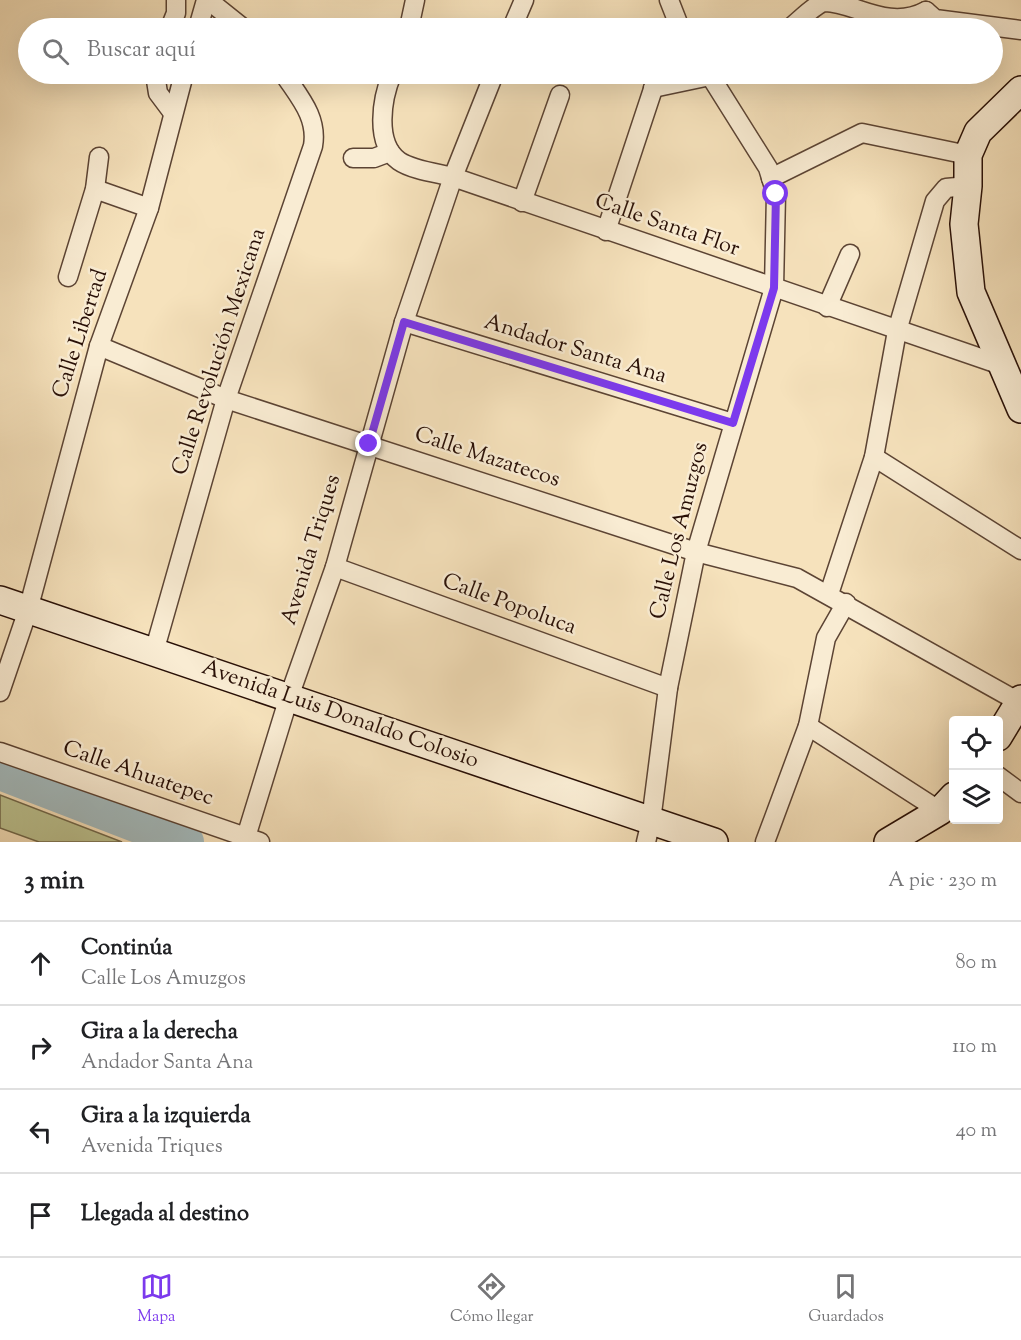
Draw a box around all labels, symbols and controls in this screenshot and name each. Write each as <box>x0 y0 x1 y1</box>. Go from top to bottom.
search box <box>18 18 1003 84</box>
icon: search <box>39 35 72 68</box>
text: Buscar aquí <box>87 35 196 67</box>
route start <box>762 180 788 206</box>
street label: Calle Santa Flor <box>590 186 744 266</box>
street label: Calle Revolución Mexicana <box>165 224 275 480</box>
street label: Calle Libertad <box>45 265 117 403</box>
street label: Andador Santa Ana <box>480 307 670 393</box>
street label: Calle Mazatecos <box>410 419 564 497</box>
route end <box>355 430 381 456</box>
street label: Calle Los Amuzgos <box>643 439 717 623</box>
street label: Avenida Triques <box>274 471 350 629</box>
street label: Calle Popoluca <box>437 566 581 644</box>
street label: Avenida Luis Donaldo Colosio <box>197 653 483 777</box>
map controls <box>949 716 1003 824</box>
button: locate <box>949 716 1003 770</box>
street label: Calle Ahuatepec <box>58 733 218 815</box>
button: layers <box>949 770 1003 824</box>
text: 3 min <box>24 863 84 900</box>
text: A pie · 230 m <box>888 867 997 896</box>
text: Continúa <box>81 933 172 965</box>
icon: ahead <box>24 947 57 980</box>
text: 80 m <box>956 949 997 978</box>
text: Calle Los Amuzgos <box>81 965 246 994</box>
text: Gira a la derecha <box>81 1017 238 1049</box>
icon: right <box>24 1031 57 1064</box>
text: 110 m <box>952 1033 997 1062</box>
text: Andador Santa Ana <box>81 1049 253 1078</box>
text: Gira a la izquierda <box>81 1101 251 1133</box>
icon: left <box>24 1115 57 1148</box>
text: 40 m <box>956 1117 997 1146</box>
text: Avenida Triques <box>81 1133 223 1162</box>
icon: arrive <box>24 1199 57 1232</box>
text: Llegada al destino <box>81 1199 249 1231</box>
tab: Mapa <box>137 1270 175 1329</box>
tab: Cómo llegar <box>450 1270 534 1329</box>
tab: Guardados <box>808 1270 884 1329</box>

